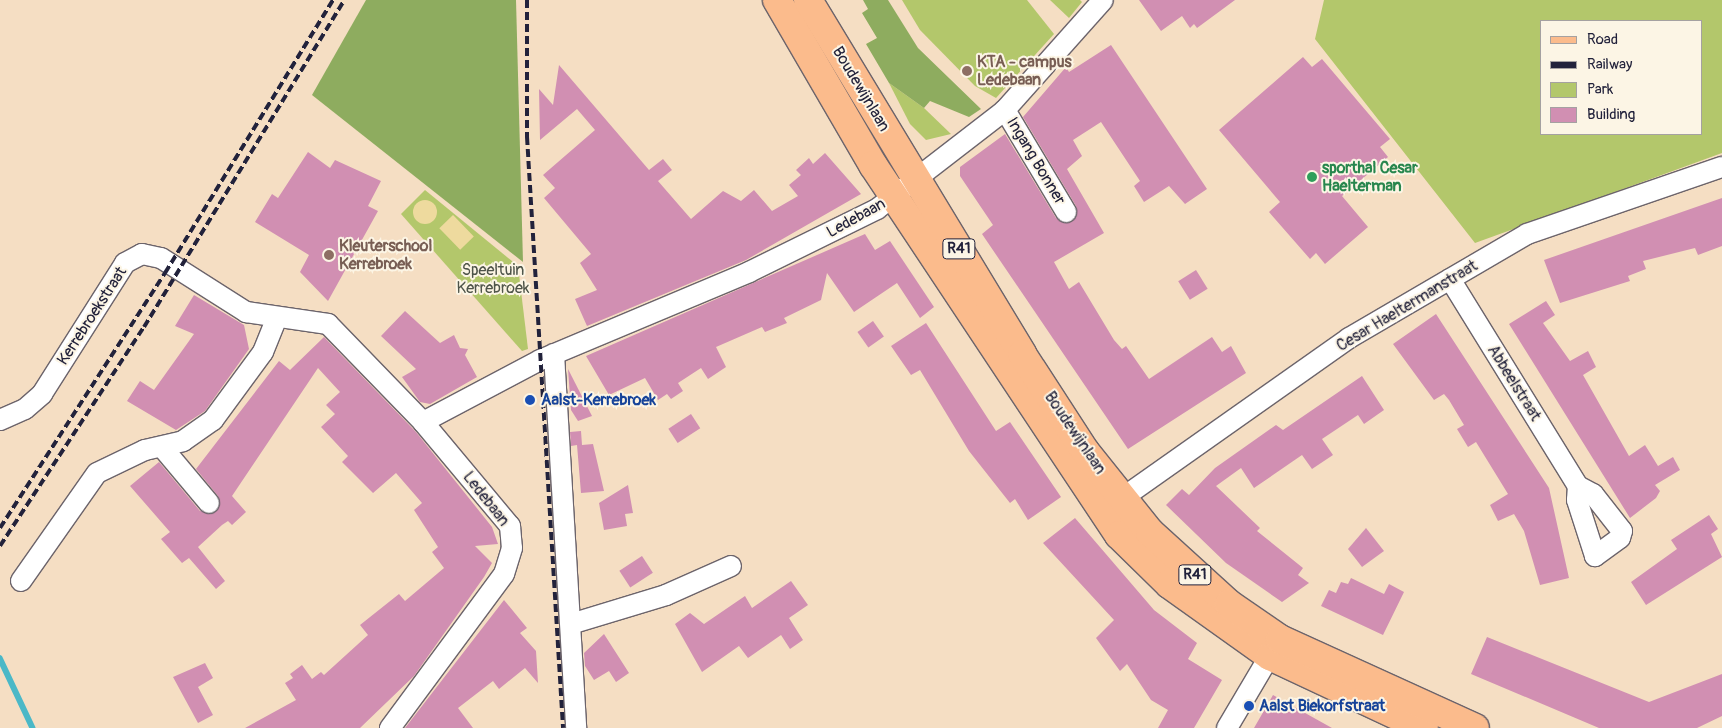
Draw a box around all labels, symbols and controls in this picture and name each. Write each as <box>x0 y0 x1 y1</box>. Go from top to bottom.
legend <box>1540 20 1702 135</box>
text: Road <box>1587 30 1618 49</box>
street label: Boudewijnlaan <box>828 43 894 135</box>
place label: KTA - campus Ledebaan <box>977 52 1072 90</box>
text: Railway <box>1587 55 1632 74</box>
marker: KTA - campus Ledebaan <box>961 65 973 77</box>
text: Park <box>1587 80 1613 99</box>
text: Building <box>1587 105 1635 124</box>
street label: Ingang Bonner <box>1002 114 1070 208</box>
place label: sporthal Cesar Haelterman <box>1322 158 1418 196</box>
marker: sporthal Cesar Haelterman <box>1306 171 1318 183</box>
street label: Ledebaan <box>823 194 889 242</box>
place label: Kleuterschool Kerrebroek <box>339 236 432 274</box>
road number: R41 <box>942 236 976 262</box>
marker: Kleuterschool Kerrebroek <box>323 249 335 261</box>
street label: Cesar Haeltermanstraat <box>1333 256 1481 356</box>
park label: Speeltuin Kerrebroek <box>457 260 529 298</box>
street label: Kerrebroekstraat <box>53 263 131 369</box>
street label: Abbeelstraat <box>1483 342 1545 424</box>
street label: Boudewijnlaan <box>1040 388 1110 478</box>
place label: Aalst-Kerrebroek <box>541 390 656 410</box>
marker: Aalst-Kerrebroek <box>523 393 537 407</box>
street label: Ledebaan <box>459 468 513 530</box>
road number: R41 <box>1178 562 1212 588</box>
place label: Aalst Biekorfstraat <box>1259 696 1385 716</box>
marker: Aalst Biekorfstraat <box>1243 700 1255 712</box>

